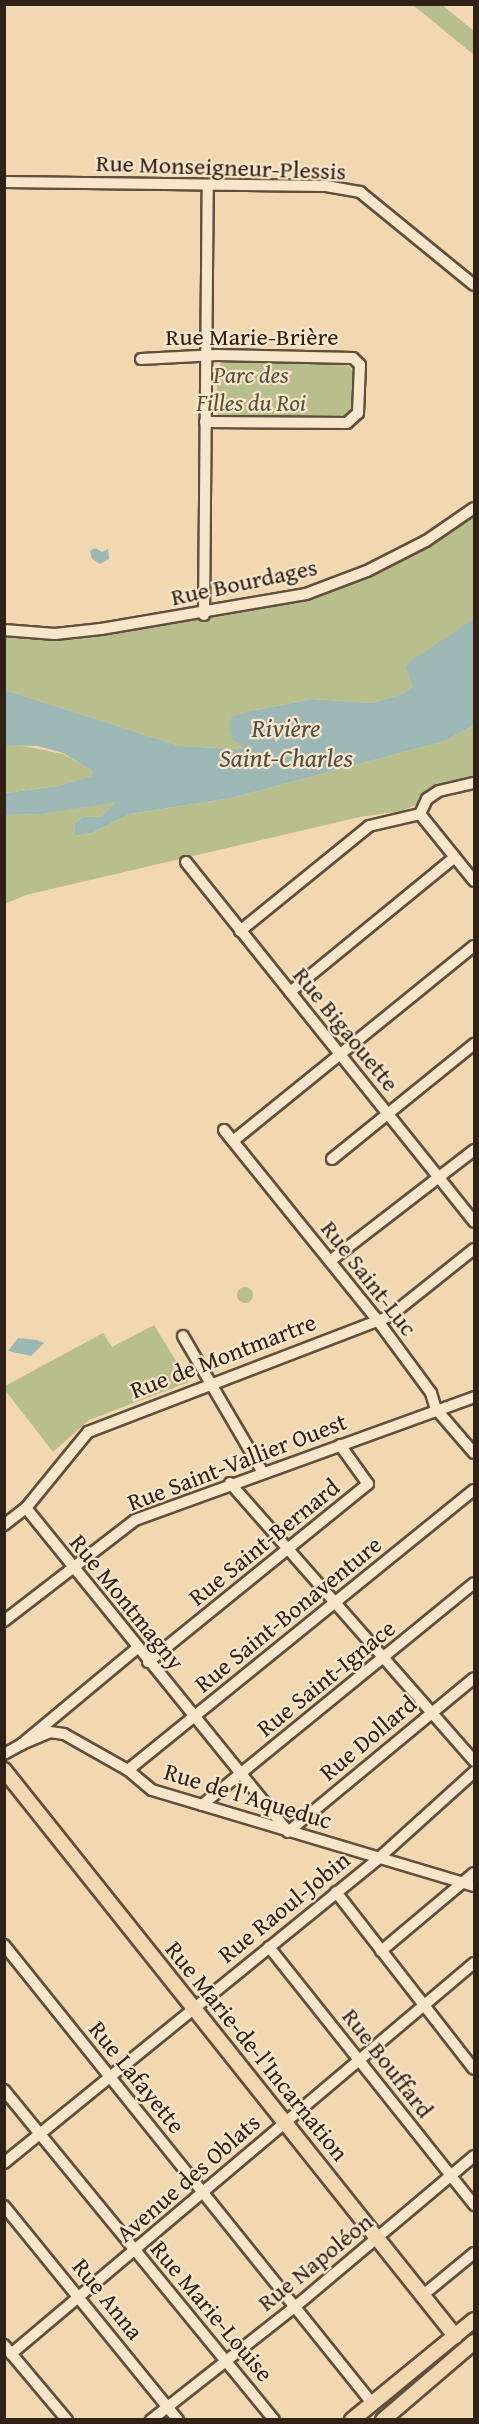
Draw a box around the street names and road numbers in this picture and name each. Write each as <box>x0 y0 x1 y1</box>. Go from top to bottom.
street label: Rue Monseigneur-Plessis <box>95 148 347 186</box>
street label: Rue Marie-Brière <box>166 323 338 351</box>
street label: Rue Bourdages <box>168 552 320 612</box>
street label: Rue Bigaouette <box>287 961 405 1097</box>
street label: Rue Saint-Luc <box>315 1215 423 1341</box>
street label: Rue de Montmartre <box>126 1307 320 1405</box>
street label: Rue Saint-Vallier Ouest <box>123 1407 351 1517</box>
street label: Rue Saint-Bernard <box>183 1472 345 1612</box>
street label: Rue Montmagny <box>64 1529 190 1675</box>
street label: Rue Saint-Bonaventure <box>189 1530 387 1698</box>
street label: Rue Saint-Ignace <box>251 1614 401 1742</box>
street label: Rue Dollard <box>314 1689 422 1787</box>
street label: Rue de l'Aqueduc <box>161 1757 335 1835</box>
street label: Rue Raoul-Jobin <box>212 1845 356 1969</box>
street label: Rue Marie-de-l'Incarnation <box>160 1935 354 2167</box>
street label: Rue Bouffard <box>336 2002 440 2124</box>
street label: Rue Lafayette <box>83 2015 191 2139</box>
street label: Avenue des Oblats <box>110 2108 266 2248</box>
street label: Rue Napoléon <box>252 2207 378 2317</box>
street label: Rue Marie-Louise <box>145 2235 279 2387</box>
street label: Rue Anna <box>67 2253 149 2345</box>

